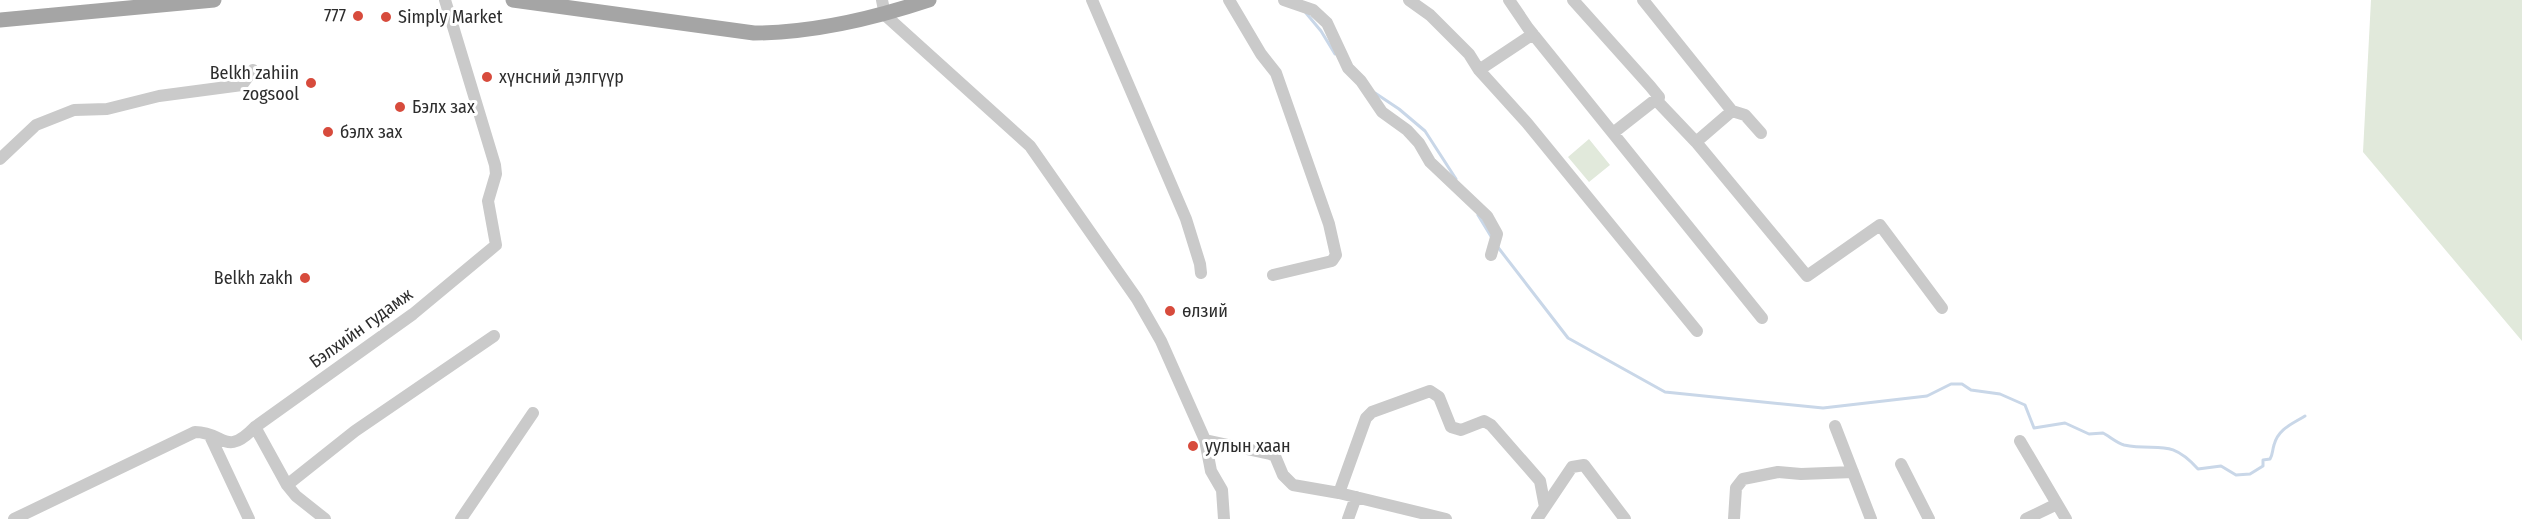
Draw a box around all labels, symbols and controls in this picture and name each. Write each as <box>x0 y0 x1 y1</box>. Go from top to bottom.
place label: 777 <box>324 5 346 27</box>
place label: Simply Market <box>398 6 503 28</box>
marker: 777 <box>351 9 365 23</box>
marker: Simply Market <box>379 10 393 24</box>
place label: Belkh zahiin zogsool <box>210 62 299 105</box>
place label: хүнсний дэлгүүр <box>499 66 624 88</box>
marker: хүнсний дэлгүүр <box>480 70 494 84</box>
marker: Belkh zahiin zogsool <box>304 76 318 90</box>
place label: Бэлх зах <box>412 96 475 118</box>
marker: Бэлх зах <box>393 100 407 114</box>
place label: бэлх зах <box>340 121 403 143</box>
marker: бэлх зах <box>321 125 335 139</box>
place label: Belkh zakh <box>214 267 293 289</box>
marker: Belkh zakh <box>298 271 312 285</box>
street label: Бэлхийн гудамж <box>305 283 417 373</box>
place label: өлзий <box>1182 300 1228 322</box>
marker: өлзий <box>1163 304 1177 318</box>
place label: уулын хаан <box>1205 435 1291 457</box>
marker: уулын хаан <box>1186 439 1200 453</box>

